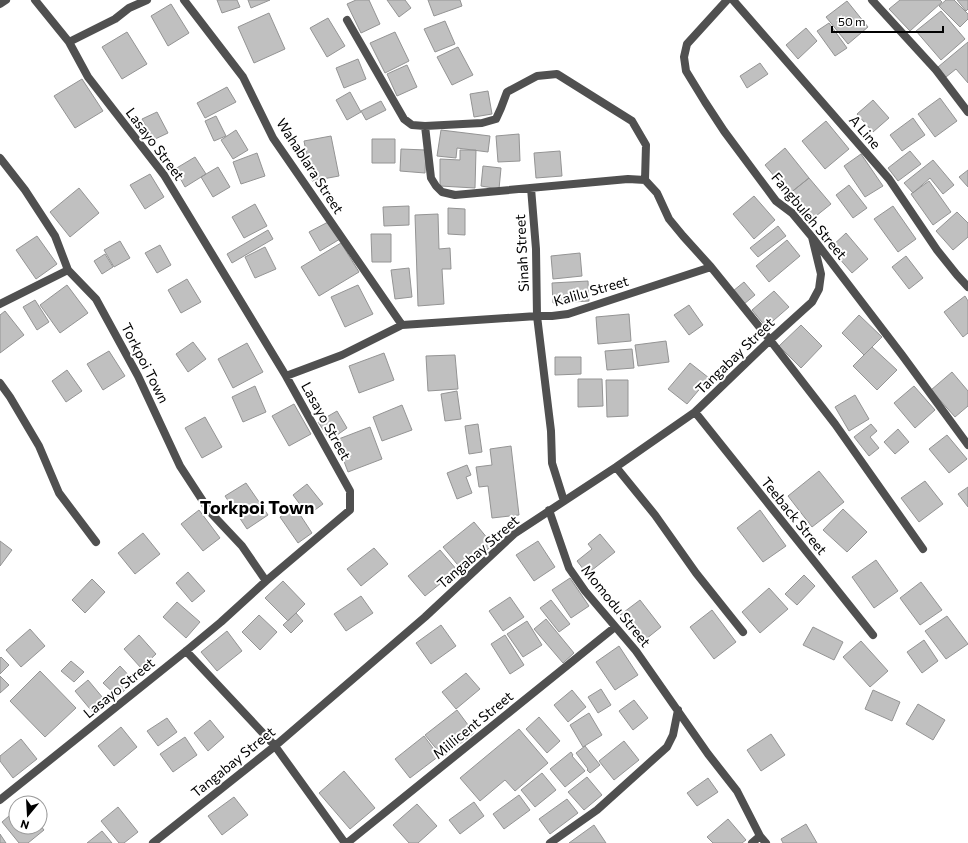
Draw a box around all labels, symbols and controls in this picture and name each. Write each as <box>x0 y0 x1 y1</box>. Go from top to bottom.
scale bar <box>832 8 943 34</box>
text: 50 m <box>838 14 866 28</box>
street label: Lasayo Street <box>123 104 188 184</box>
street label: A Line <box>846 111 885 152</box>
street label: Wahablara Street <box>273 115 348 217</box>
street label: Fangbuleh Street <box>768 169 851 263</box>
street label: Sinah Street <box>511 214 532 292</box>
street label: Kalilu Street <box>551 272 631 309</box>
street label: Tangabay Street <box>692 314 778 397</box>
street label: Torkpoi Town <box>118 320 173 406</box>
street label: Lasayo Street <box>298 379 355 463</box>
street label: Teeback Street <box>758 473 831 558</box>
district label: Torkpoi Town <box>200 496 314 518</box>
street label: Tangabay Street <box>433 511 522 592</box>
street label: Momodu Street <box>578 561 655 650</box>
street label: Lasayo Street <box>80 654 158 721</box>
street label: Millicent Street <box>429 687 516 762</box>
street label: Tangabay Street <box>187 722 278 801</box>
north arrow <box>8 795 48 835</box>
text: N <box>19 818 31 832</box>

